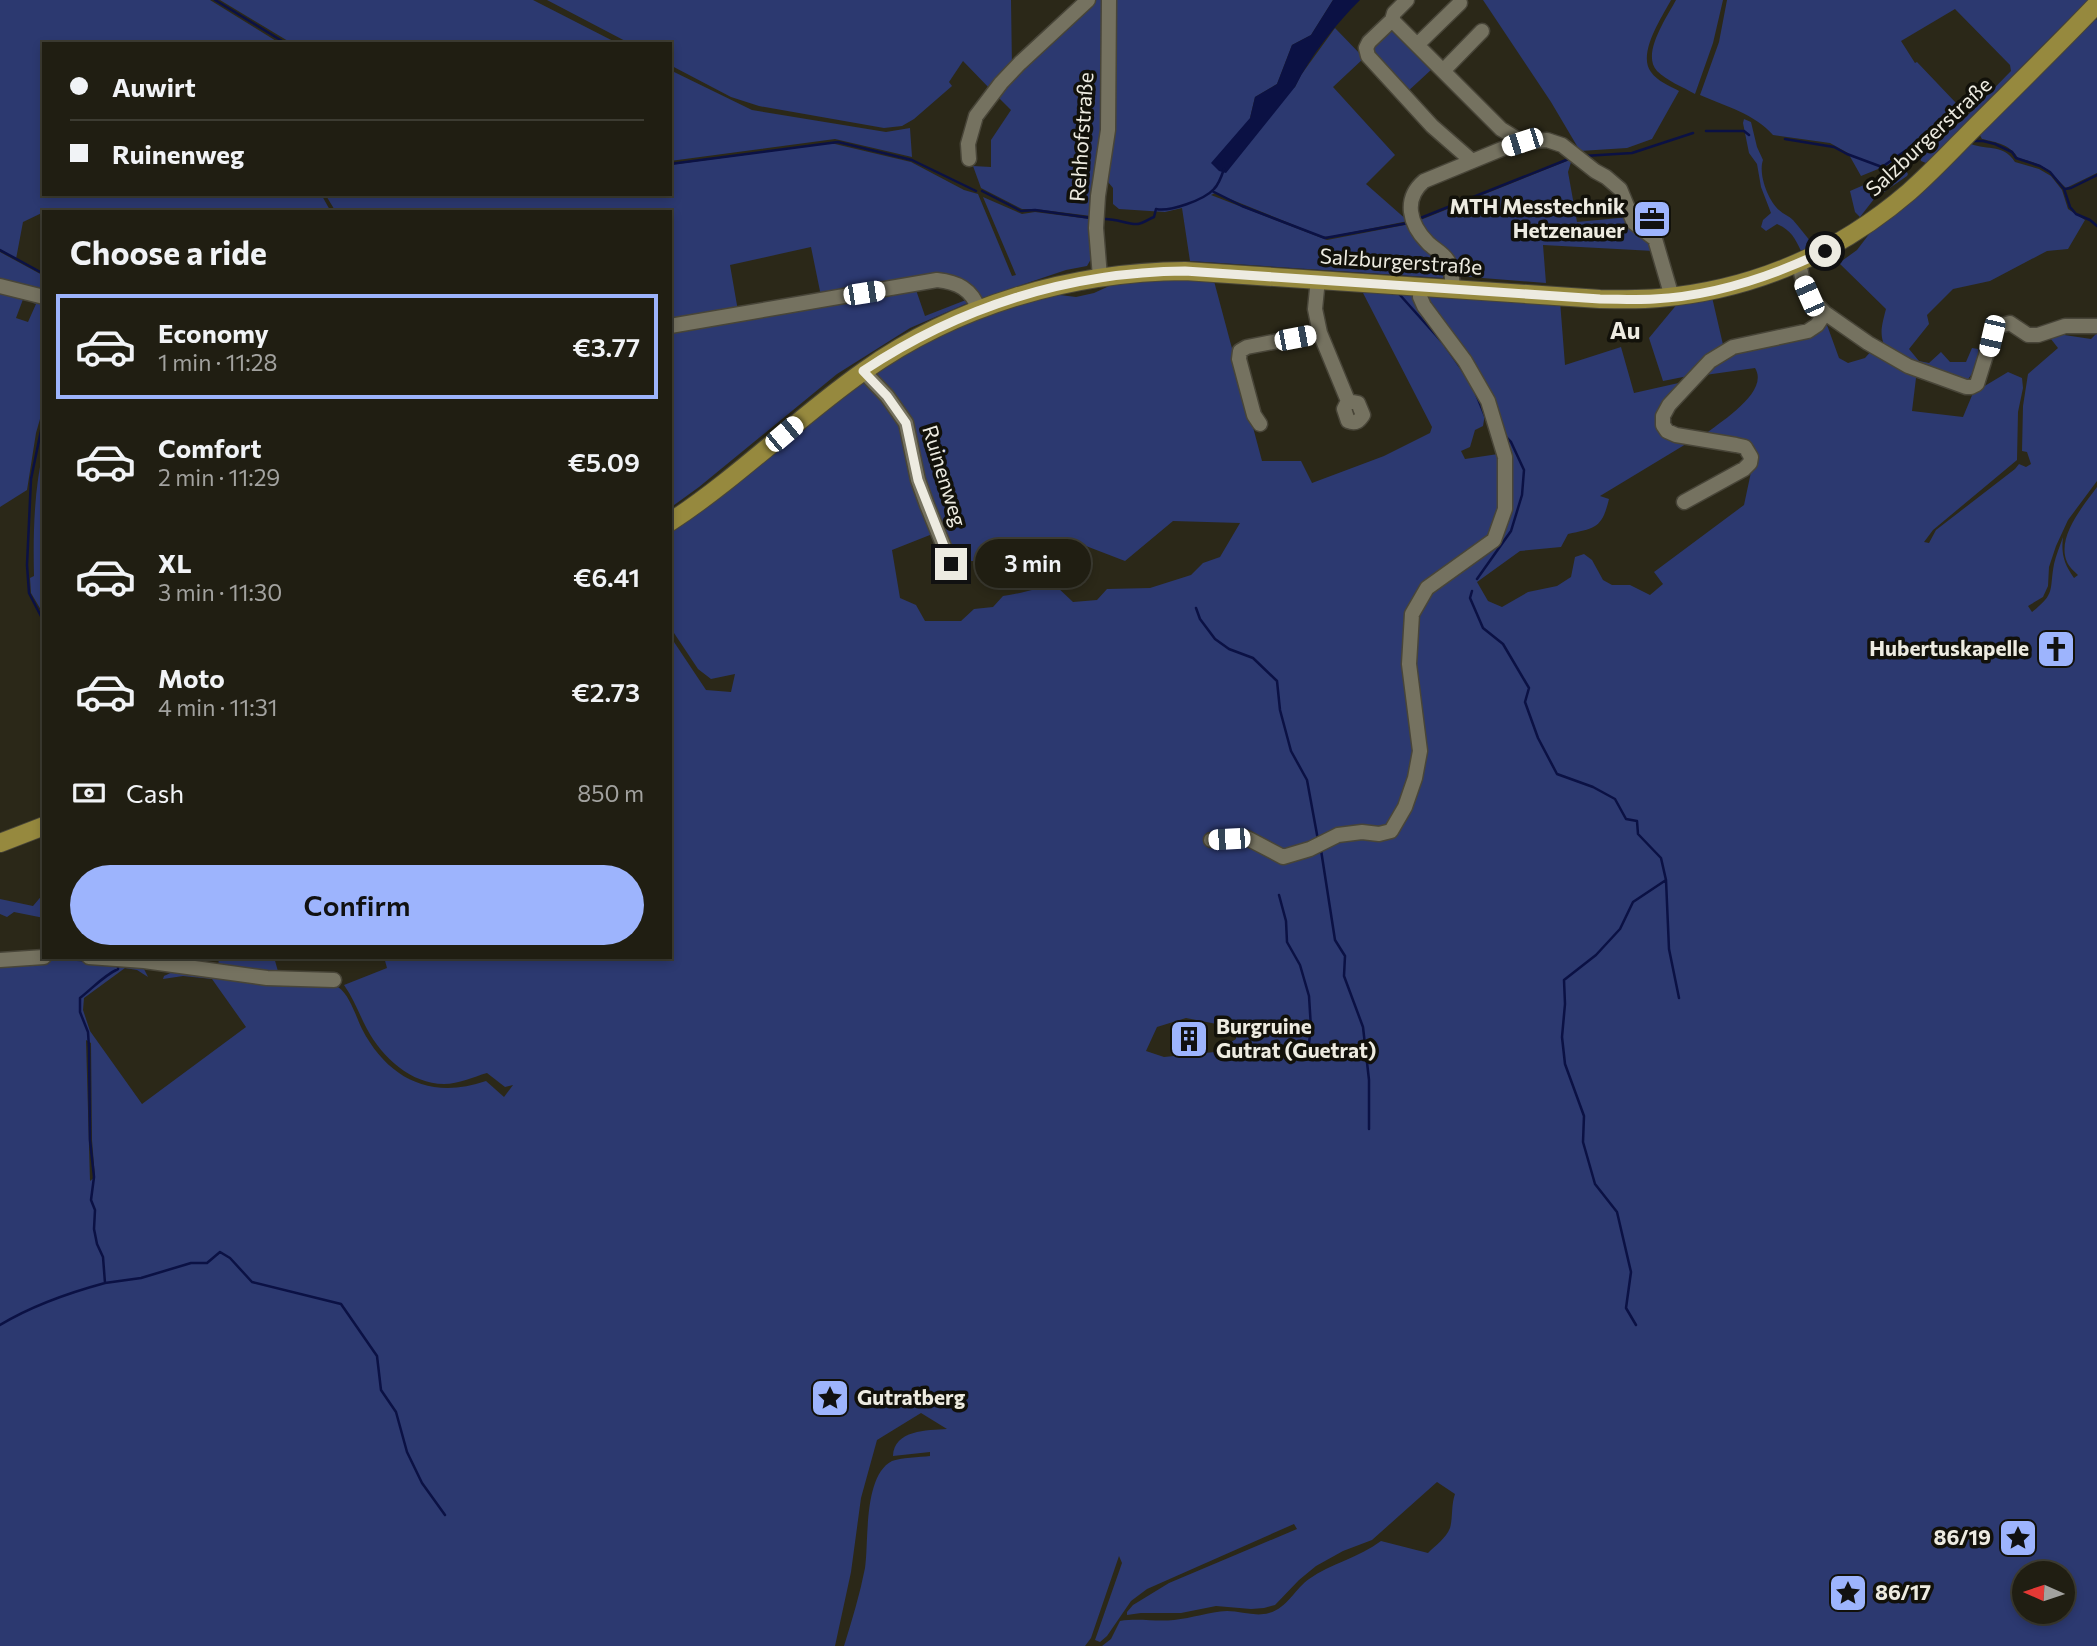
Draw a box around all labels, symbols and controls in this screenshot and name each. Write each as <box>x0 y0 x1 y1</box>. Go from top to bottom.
text: Auwirt <box>112 71 196 102</box>
street label: Rehhofstraße <box>1064 71 1098 203</box>
street label: Salzburgerstraße <box>1860 71 1996 201</box>
car <box>1499 126 1546 158</box>
text: Ruinenweg <box>112 138 244 169</box>
place label: MTH Messtechnik Hetzenauer <box>1450 193 1625 242</box>
office icon: MTH Messtechnik Hetzenauer <box>1631 198 1673 240</box>
text: Choose a ride <box>70 232 267 272</box>
route start <box>1809 235 1841 267</box>
street label: Salzburgerstraße <box>1319 242 1483 279</box>
car <box>1791 273 1828 319</box>
car <box>842 279 887 307</box>
car <box>1978 313 2007 359</box>
icon: car <box>74 315 137 378</box>
district label: Au <box>1610 315 1640 344</box>
text: Economy <box>158 317 269 348</box>
car <box>1273 324 1318 352</box>
text: €3.77 <box>572 331 640 362</box>
text: 1 min · 11:28 <box>158 348 277 376</box>
car <box>762 412 807 456</box>
street label: Ruinenweg <box>918 422 973 529</box>
icon: car <box>74 430 137 493</box>
text: Comfort <box>158 432 261 463</box>
text: €5.09 <box>568 446 640 477</box>
text: 2 min · 11:29 <box>158 463 280 491</box>
callout: 3 min <box>976 540 1091 588</box>
icon: car <box>74 545 137 608</box>
text: XL <box>158 547 192 578</box>
route end <box>935 548 967 580</box>
text: 3 min <box>1004 549 1062 577</box>
text: €6.41 <box>573 561 640 592</box>
text: 3 min · 11:30 <box>158 578 282 606</box>
church icon: Hubertuskapelle <box>2035 628 2077 670</box>
place label: Hubertuskapelle <box>1869 635 2029 660</box>
icon: car <box>74 660 137 723</box>
text: Moto <box>158 662 225 693</box>
text: €2.73 <box>572 676 640 707</box>
text: 4 min · 11:31 <box>158 693 278 721</box>
icon: cash <box>70 774 108 812</box>
text: Cash <box>126 777 184 808</box>
text: 850 m <box>577 779 644 807</box>
car <box>1208 827 1251 851</box>
button: Confirm <box>70 865 644 945</box>
place label: Burgruine Gutrat (Guetrat) <box>1216 1013 1377 1062</box>
building icon: Burgruine Gutrat (Guetrat) <box>1168 1018 1210 1060</box>
place icon: Gutratberg <box>809 1377 851 1419</box>
place label: Gutratberg <box>857 1384 966 1409</box>
place icon: 86/19 <box>1997 1517 2039 1559</box>
place label: 86/19 <box>1933 1524 1991 1549</box>
north arrow <box>2012 1561 2076 1624</box>
map controls <box>2012 1561 2075 1624</box>
place icon: 86/17 <box>1827 1572 1869 1614</box>
place label: 86/17 <box>1875 1579 1931 1604</box>

